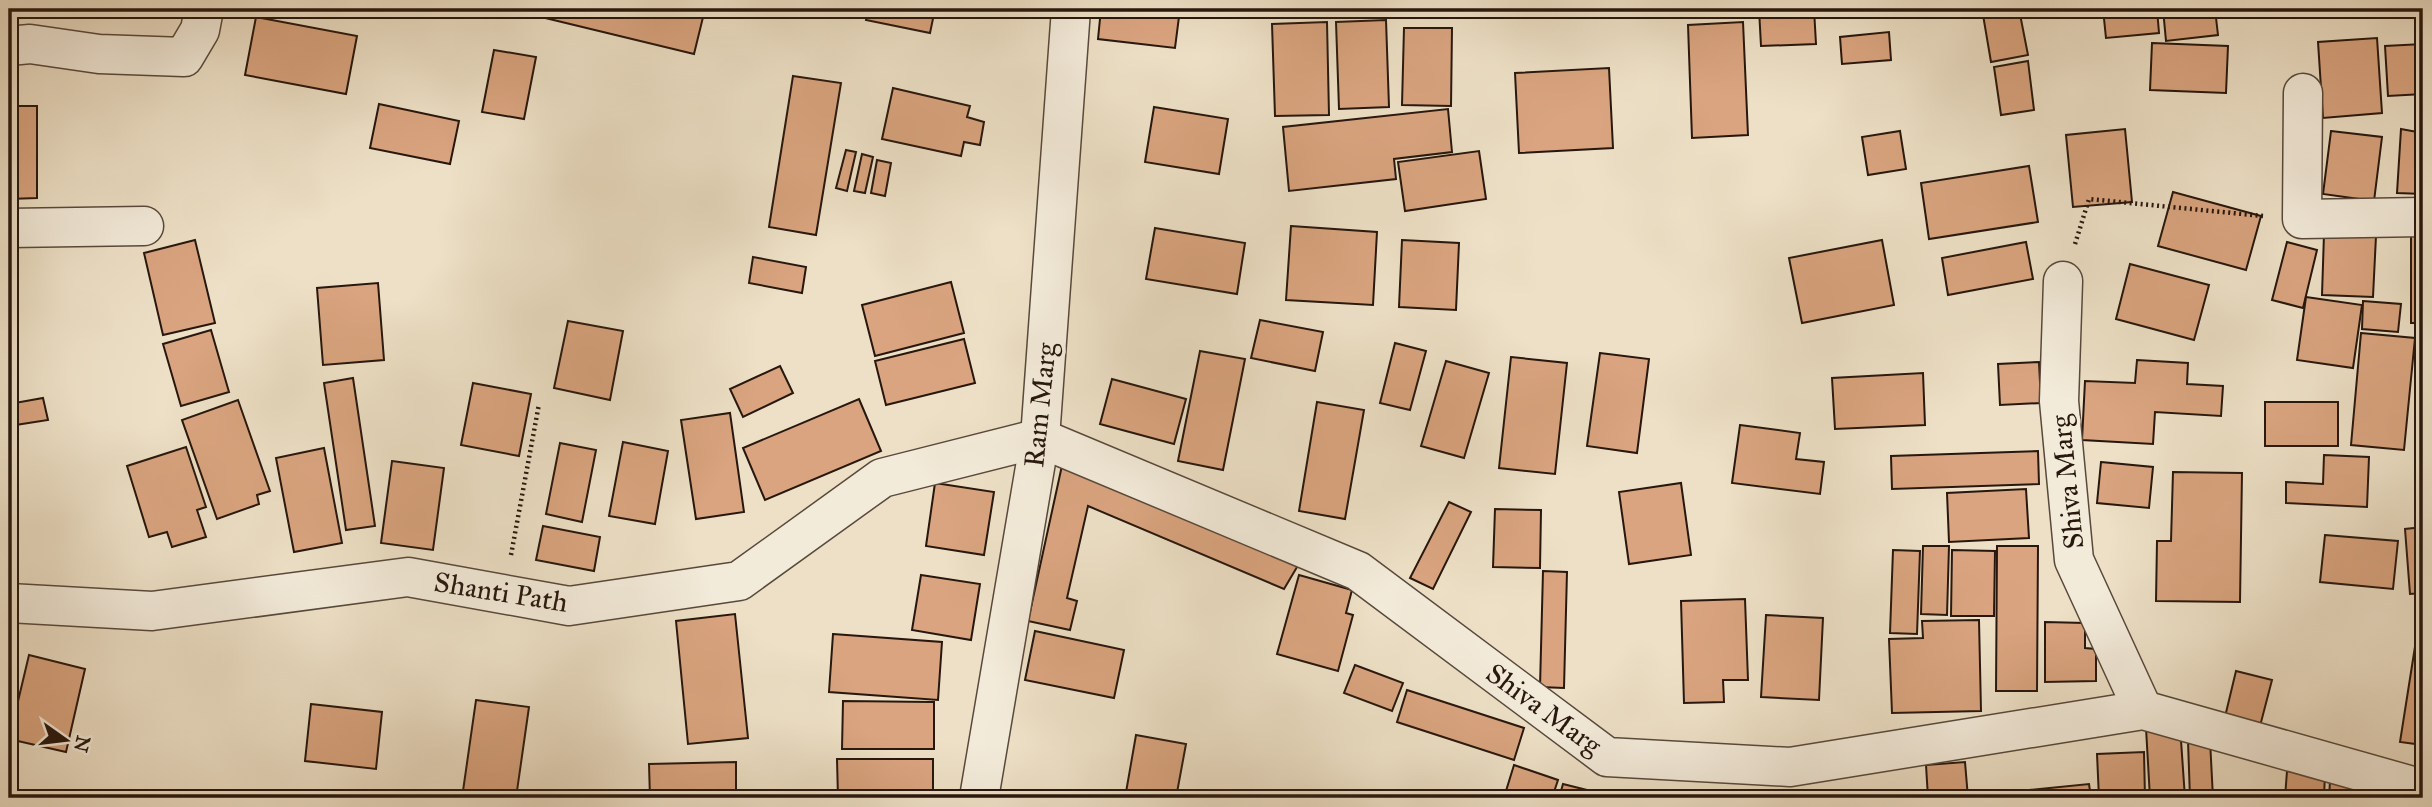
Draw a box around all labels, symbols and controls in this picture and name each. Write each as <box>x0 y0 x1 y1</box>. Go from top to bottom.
street label: Ram Marg <box>1016 340 1064 469</box>
street label: Shiva Marg <box>2042 412 2091 551</box>
street label: Shanti Path <box>432 564 571 620</box>
street label: Shiva Marg <box>1479 655 1609 763</box>
north arrow <box>32 706 102 776</box>
text: N <box>69 733 95 755</box>

